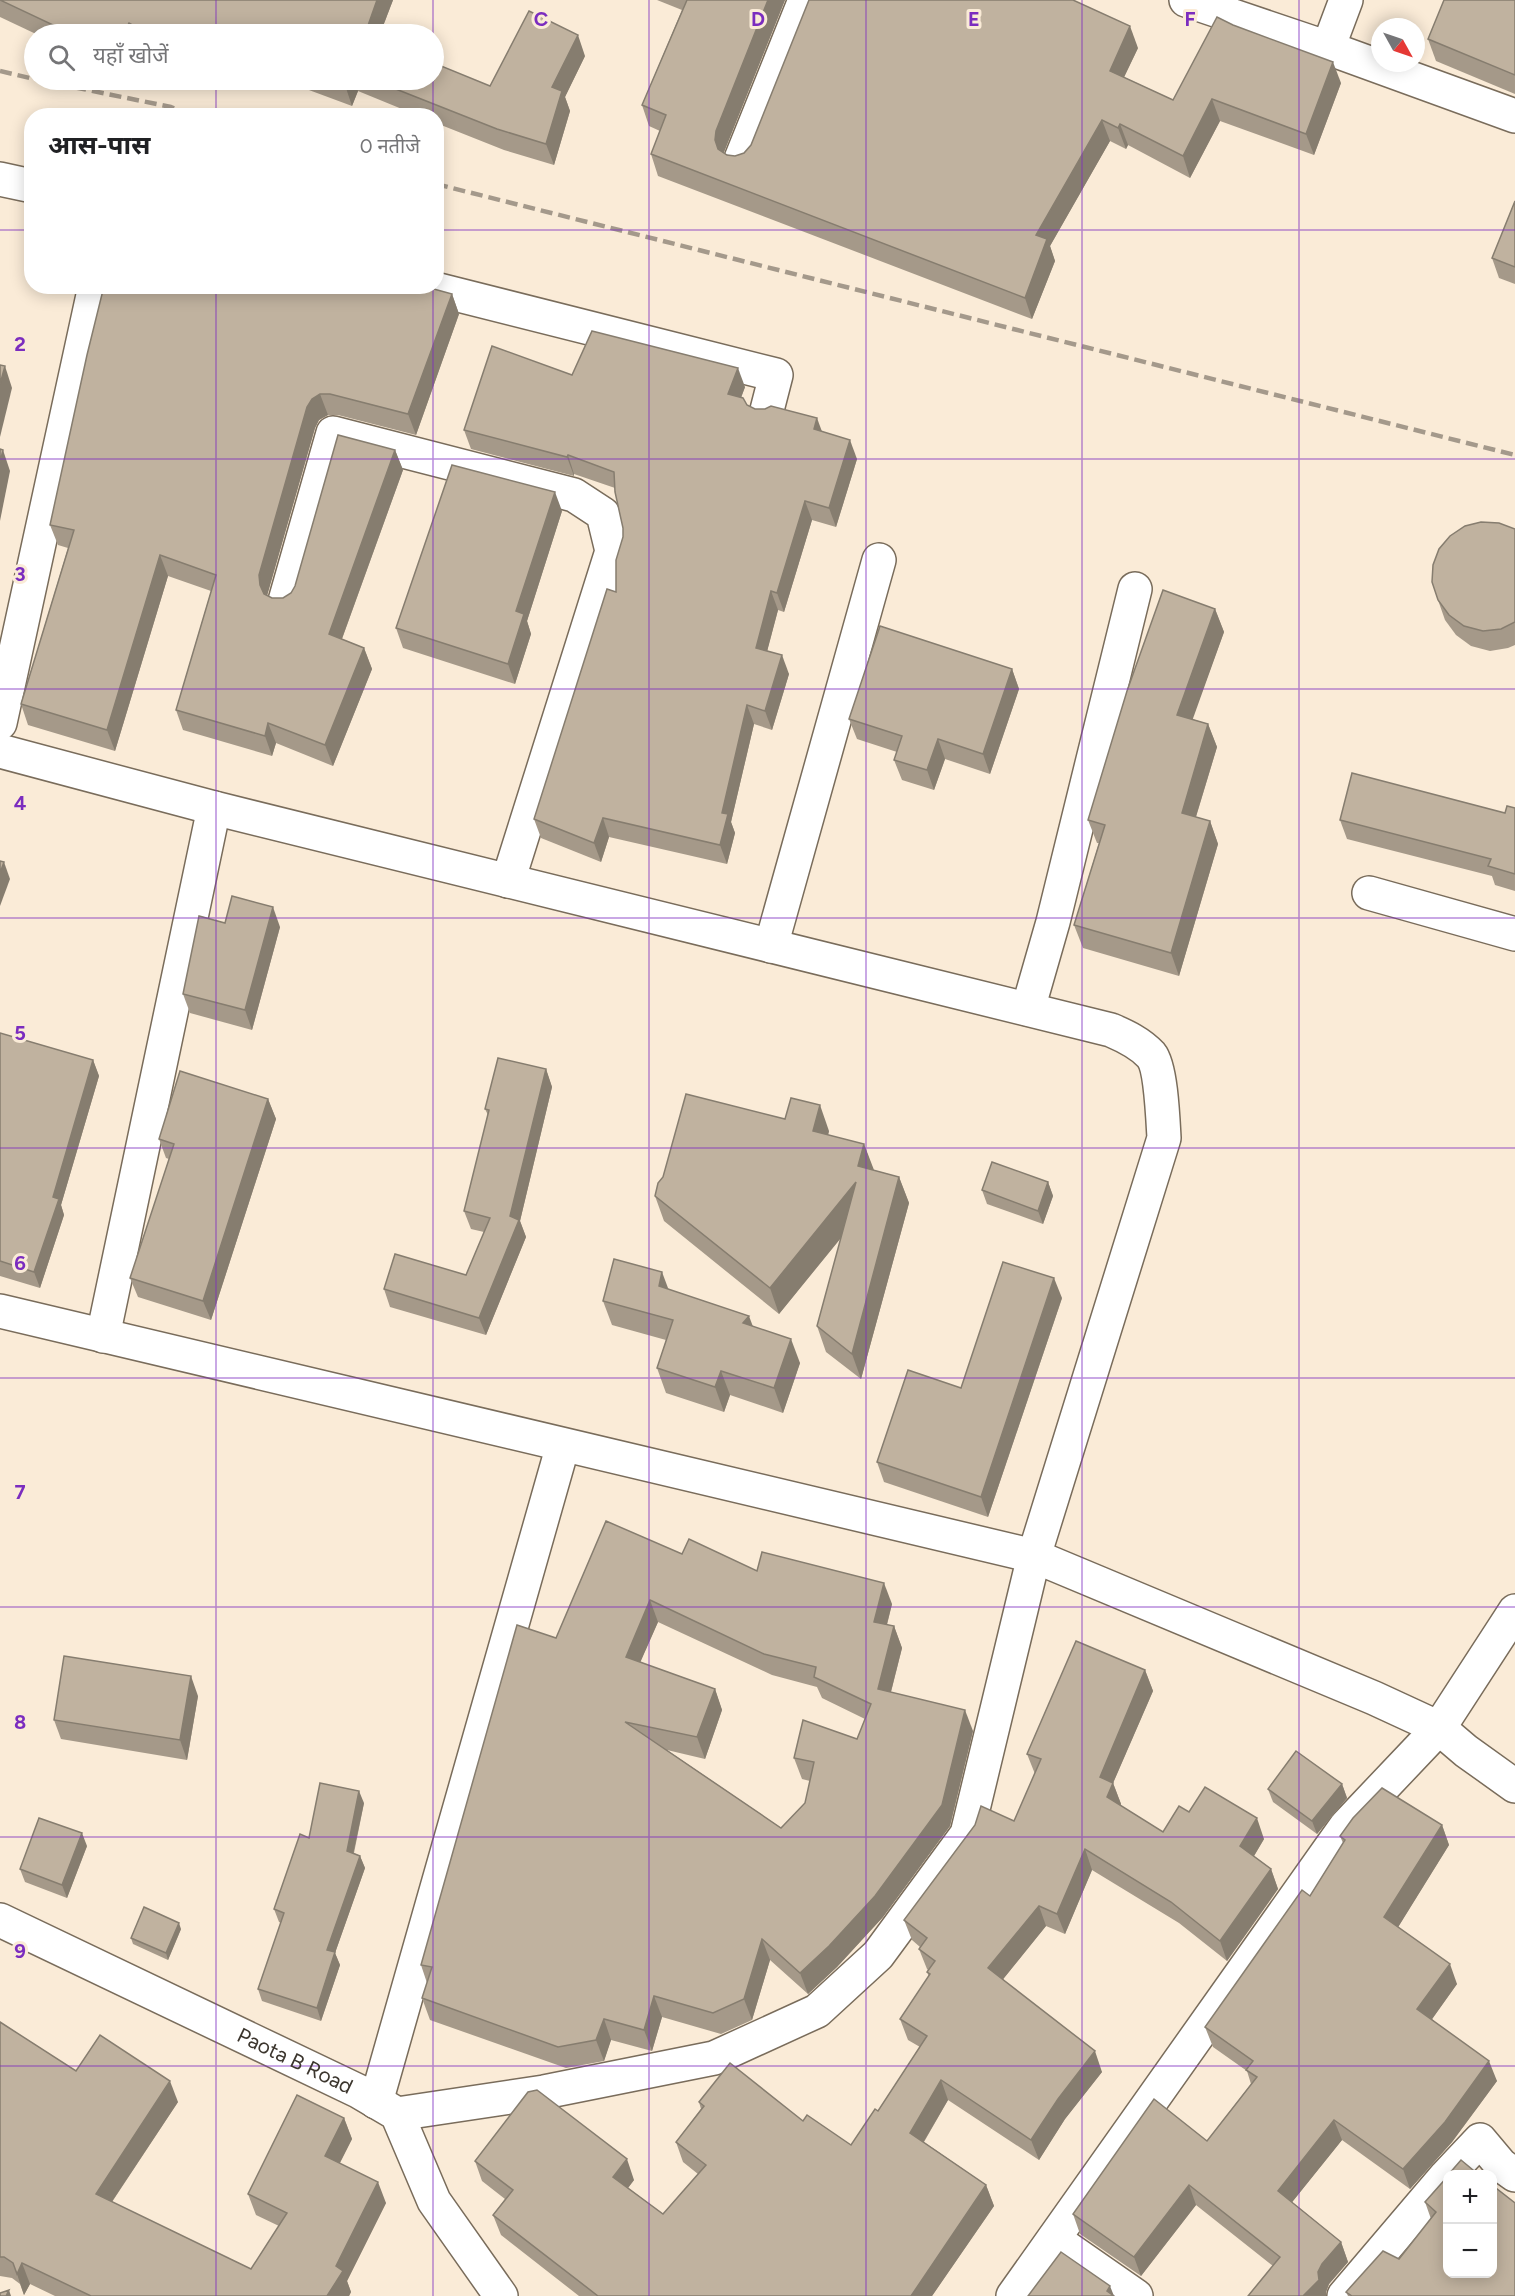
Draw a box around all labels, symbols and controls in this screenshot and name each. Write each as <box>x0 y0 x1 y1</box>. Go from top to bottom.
text: C <box>534 7 548 31</box>
text: D <box>751 7 765 31</box>
text: E <box>968 7 980 31</box>
text: F <box>1184 7 1196 31</box>
north arrow <box>1371 18 1425 72</box>
search box <box>24 24 444 90</box>
icon: search <box>45 41 78 74</box>
text: यहाँ खोजें <box>93 42 169 69</box>
text: आस-पास <box>48 129 150 161</box>
text: 0 नतीजे <box>360 134 420 158</box>
text: 2 <box>14 332 26 356</box>
text: 3 <box>14 562 26 586</box>
text: 4 <box>14 791 27 815</box>
text: 5 <box>14 1021 26 1045</box>
text: 6 <box>14 1251 26 1275</box>
text: 7 <box>14 1480 26 1504</box>
text: 8 <box>14 1710 26 1734</box>
text: 9 <box>14 1939 26 1963</box>
street label: Paota B Road <box>233 2022 357 2099</box>
map controls <box>1443 2170 1497 2278</box>
button: + <box>1443 2170 1497 2224</box>
button: − <box>1443 2224 1497 2278</box>

